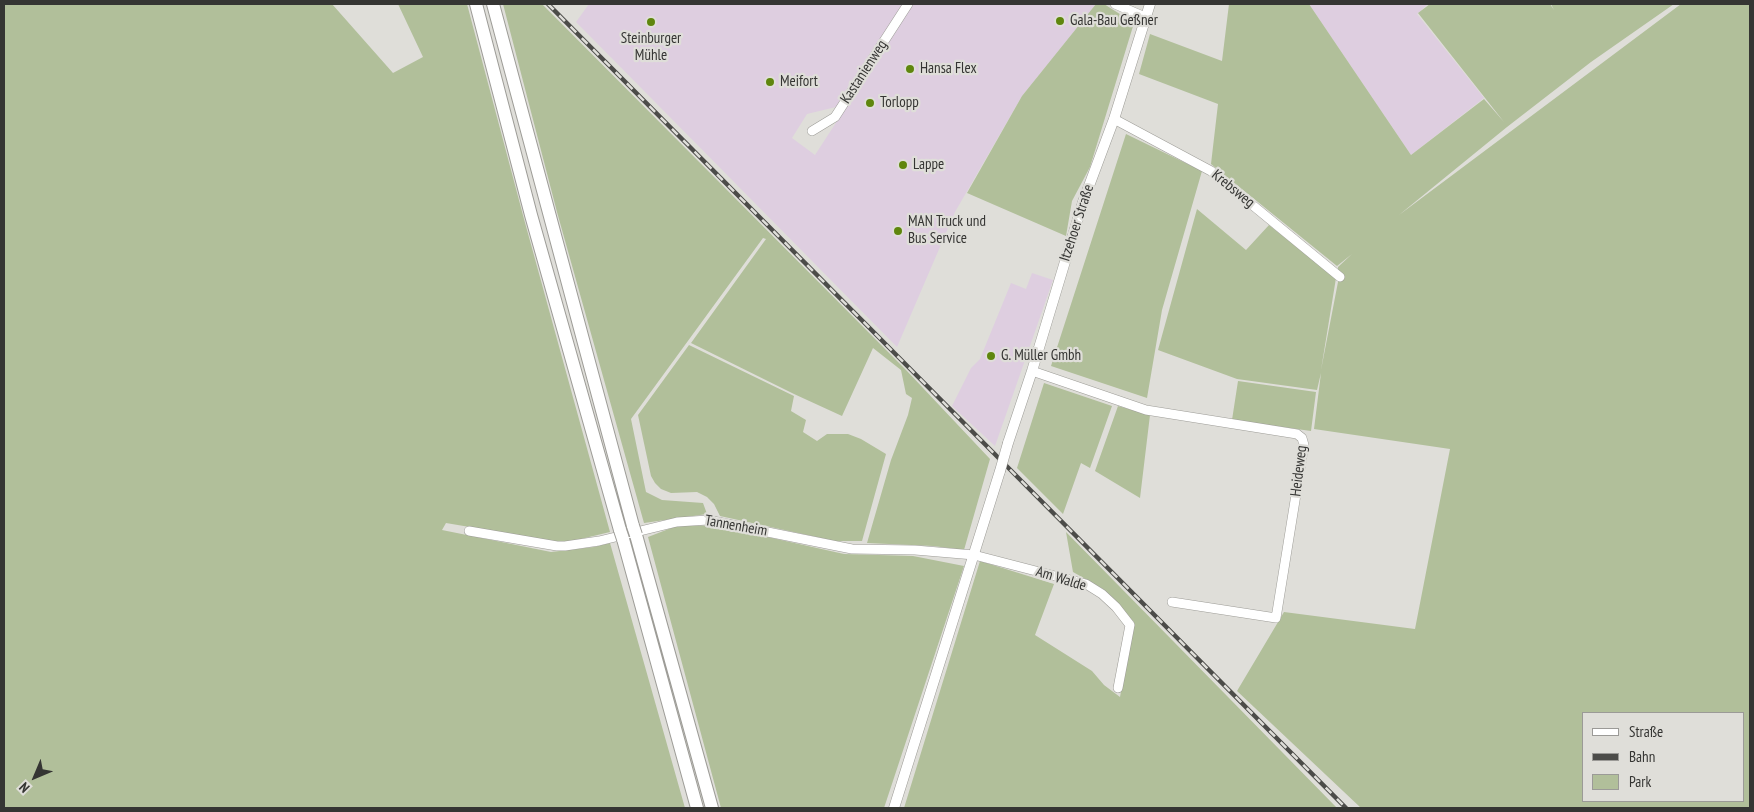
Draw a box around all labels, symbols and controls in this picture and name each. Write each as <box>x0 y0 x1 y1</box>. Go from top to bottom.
place label: Gala-Bau Geßner <box>1070 12 1158 30</box>
marker: Gala-Bau Geßner <box>1054 15 1066 27</box>
marker: Steinburger Mühle <box>645 16 657 28</box>
place label: Steinburger Mühle <box>621 30 681 65</box>
street label: Kastanienweg <box>837 37 891 107</box>
place label: Hansa Flex <box>920 60 977 78</box>
marker: Hansa Flex <box>904 63 916 75</box>
place label: Meifort <box>780 73 818 91</box>
marker: Meifort <box>764 76 776 88</box>
place label: Torlopp <box>880 94 919 112</box>
marker: Torlopp <box>864 97 876 109</box>
place label: Lappe <box>913 156 944 174</box>
marker: Lappe <box>897 159 909 171</box>
street label: Krebsweg <box>1208 166 1258 212</box>
street label: Itzehoer Straße <box>1056 182 1098 264</box>
place label: MAN Truck und Bus Service <box>908 213 986 248</box>
marker: MAN Truck und Bus Service <box>892 225 904 237</box>
place label: G. Müller Gmbh <box>1001 347 1081 365</box>
marker: G. Müller Gmbh <box>985 350 997 362</box>
street label: Heideweg <box>1287 444 1311 498</box>
street label: Tannenheim <box>703 512 769 540</box>
street label: Am Walde <box>1034 563 1088 595</box>
legend <box>1582 712 1744 802</box>
text: Straße <box>1629 722 1663 741</box>
text: Bahn <box>1629 747 1655 766</box>
north arrow <box>10 752 60 802</box>
text: Park <box>1629 772 1651 791</box>
text: N <box>15 779 33 797</box>

